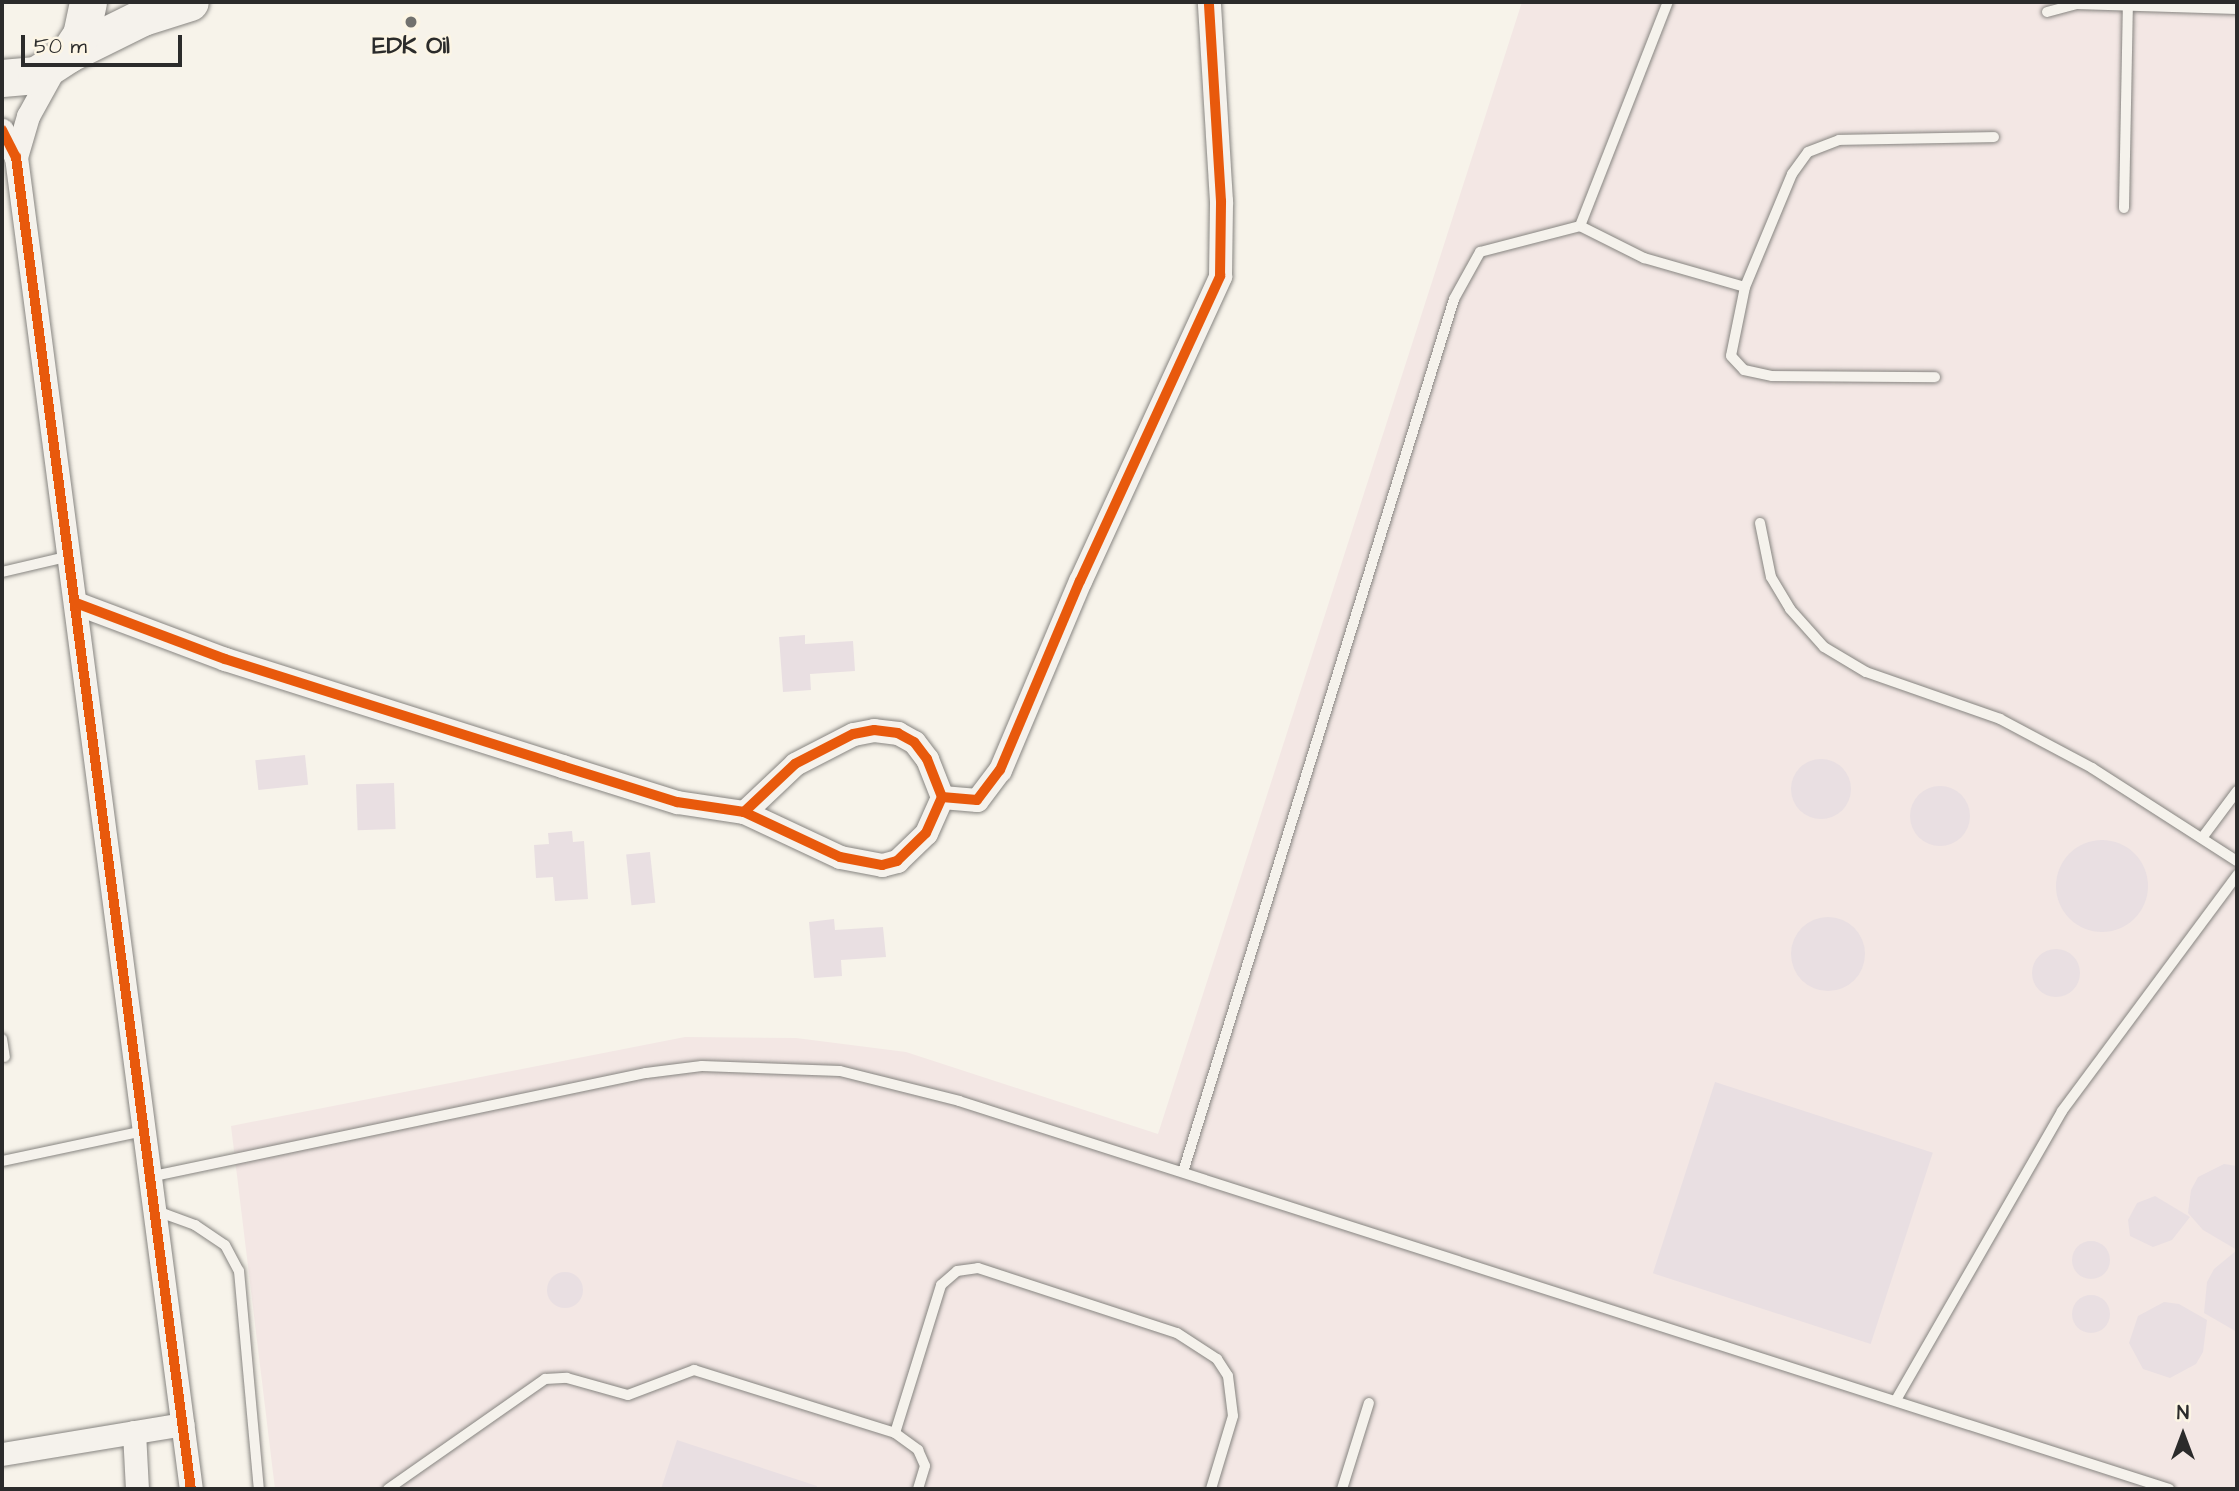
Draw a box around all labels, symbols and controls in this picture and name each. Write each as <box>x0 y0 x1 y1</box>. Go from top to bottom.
marker: EDK Oil <box>403 14 419 30</box>
scale bar <box>24 21 186 65</box>
text: 50 m <box>34 32 87 61</box>
place label: EDK Oil <box>372 33 450 61</box>
north arrow <box>2148 1400 2218 1470</box>
text: N <box>2177 1400 2189 1427</box>

